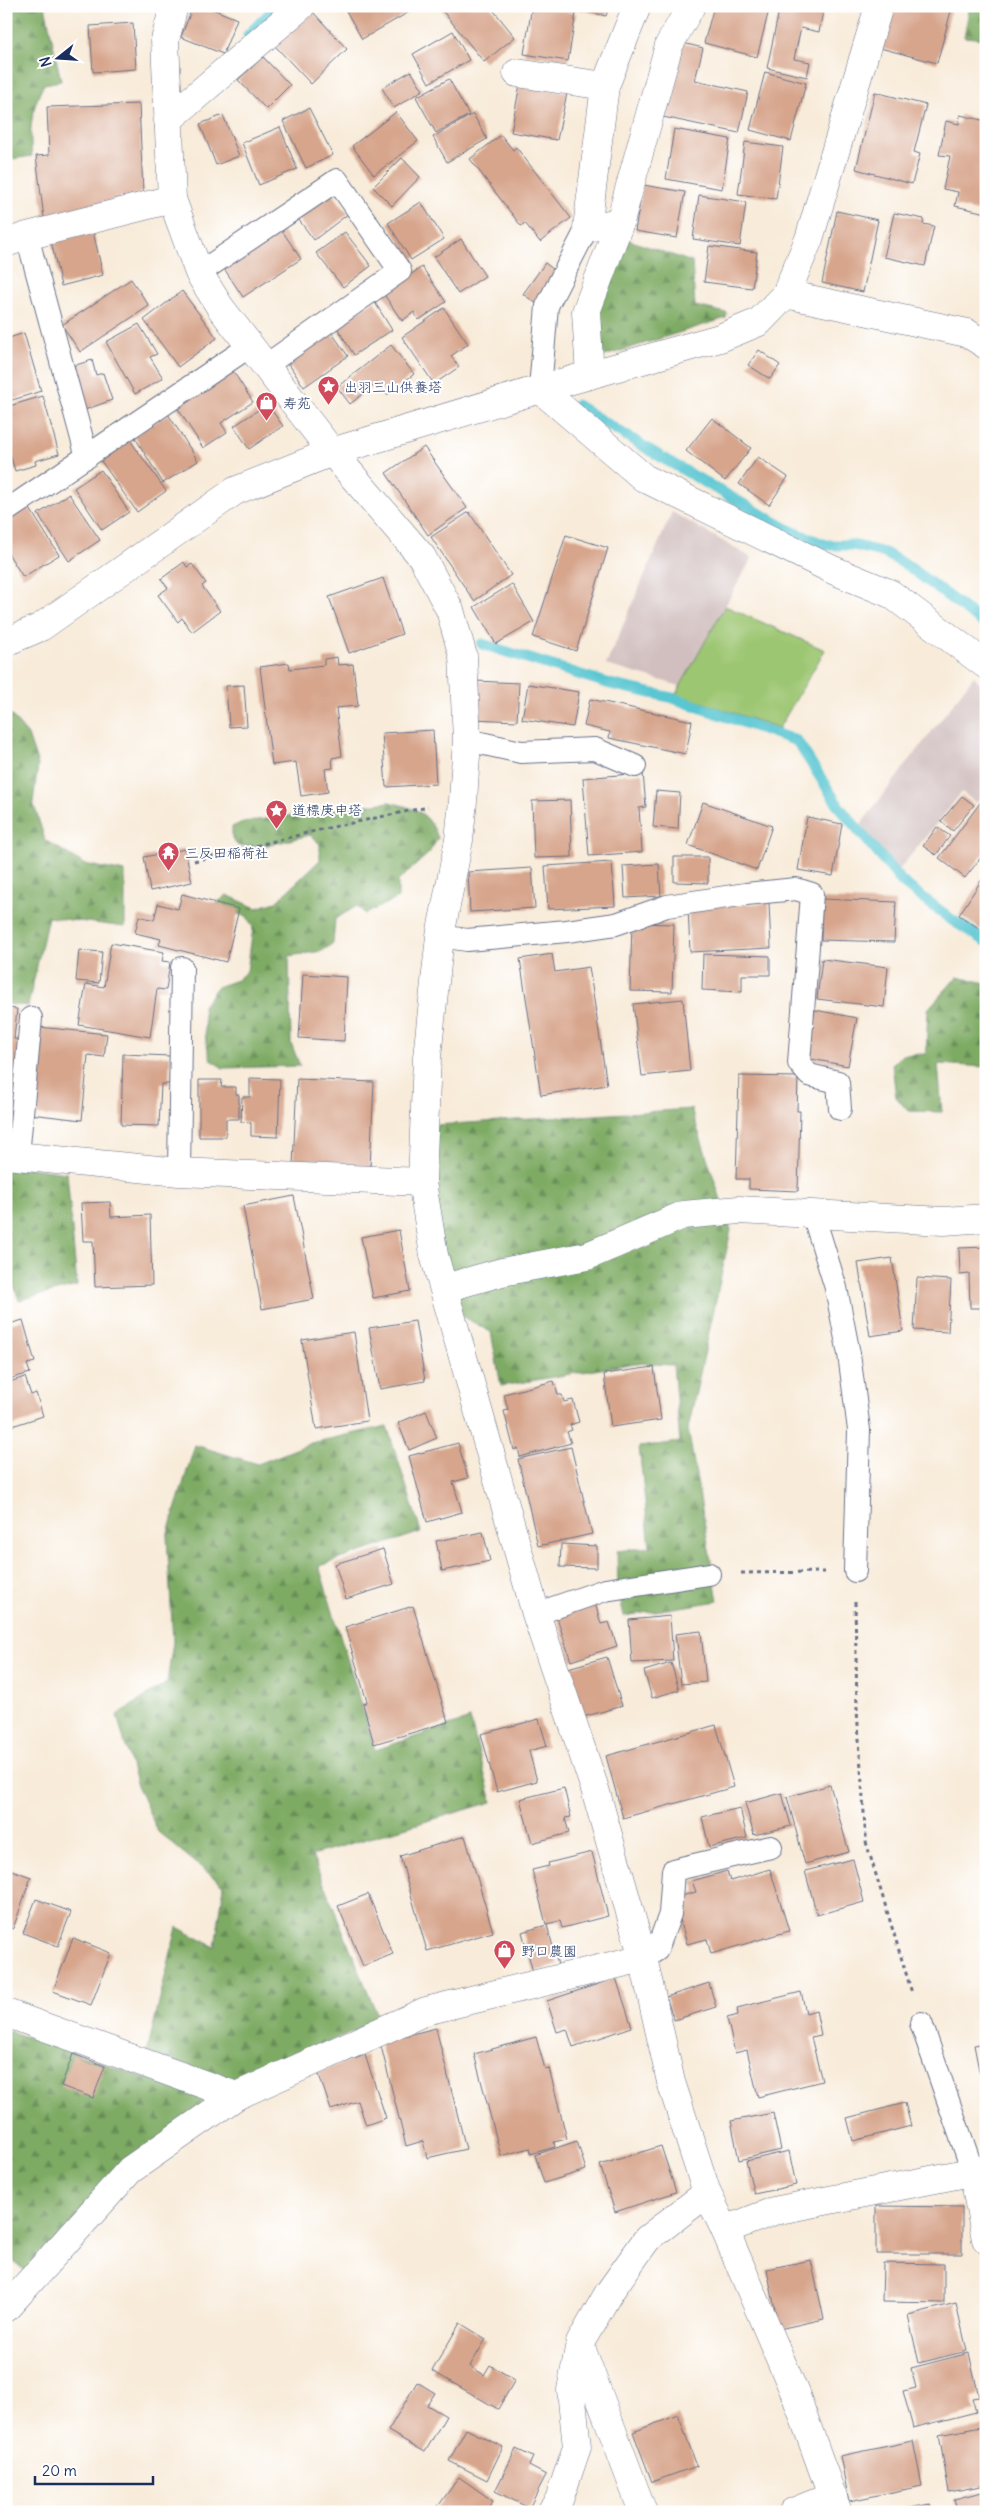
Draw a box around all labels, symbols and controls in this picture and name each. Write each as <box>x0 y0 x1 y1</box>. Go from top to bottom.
north arrow <box>32 32 82 82</box>
text: N <box>36 55 56 69</box>
place icon: 出羽三山供養塔 <box>316 375 340 406</box>
place label: 出羽三山供養塔 <box>344 378 442 396</box>
shop icon: 寿苑 <box>255 391 279 422</box>
place label: 寿苑 <box>283 394 311 412</box>
place icon: 道標庚申塔 <box>264 798 288 829</box>
place label: 道標庚申塔 <box>292 801 362 819</box>
temple icon: 三反田稲荷社 <box>157 841 181 872</box>
place label: 三反田稲荷社 <box>185 844 269 862</box>
shop icon: 野口農園 <box>493 1939 517 1970</box>
place label: 野口農園 <box>521 1942 577 1960</box>
scale bar <box>35 2453 152 2485</box>
text: 20 m <box>42 2461 77 2480</box>

